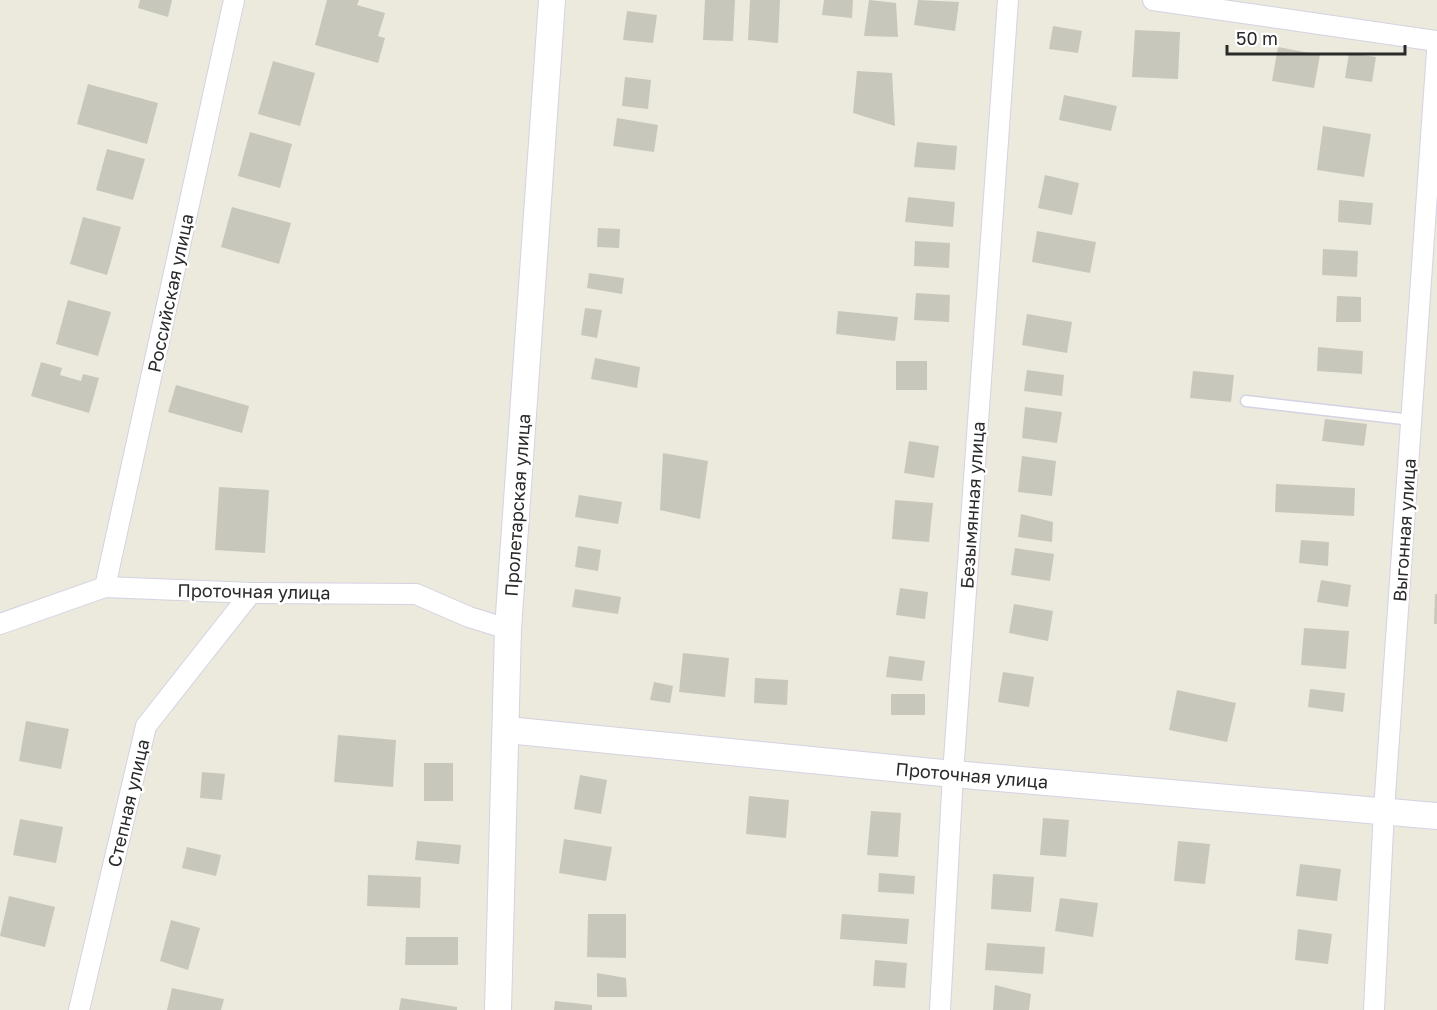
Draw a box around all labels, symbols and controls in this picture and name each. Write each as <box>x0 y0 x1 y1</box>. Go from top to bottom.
scale bar <box>1227 18 1406 56</box>
text: 50 m <box>1236 27 1278 49</box>
street label: Российская улица <box>142 212 198 374</box>
street label: Пролетарская улица <box>500 413 534 597</box>
street label: Безымянная улица <box>955 421 989 589</box>
street label: Выгонная улица <box>1388 458 1420 602</box>
street label: Проточная улица <box>177 579 331 603</box>
street label: Степная улица <box>103 737 153 869</box>
street label: Проточная улица <box>895 757 1049 793</box>

